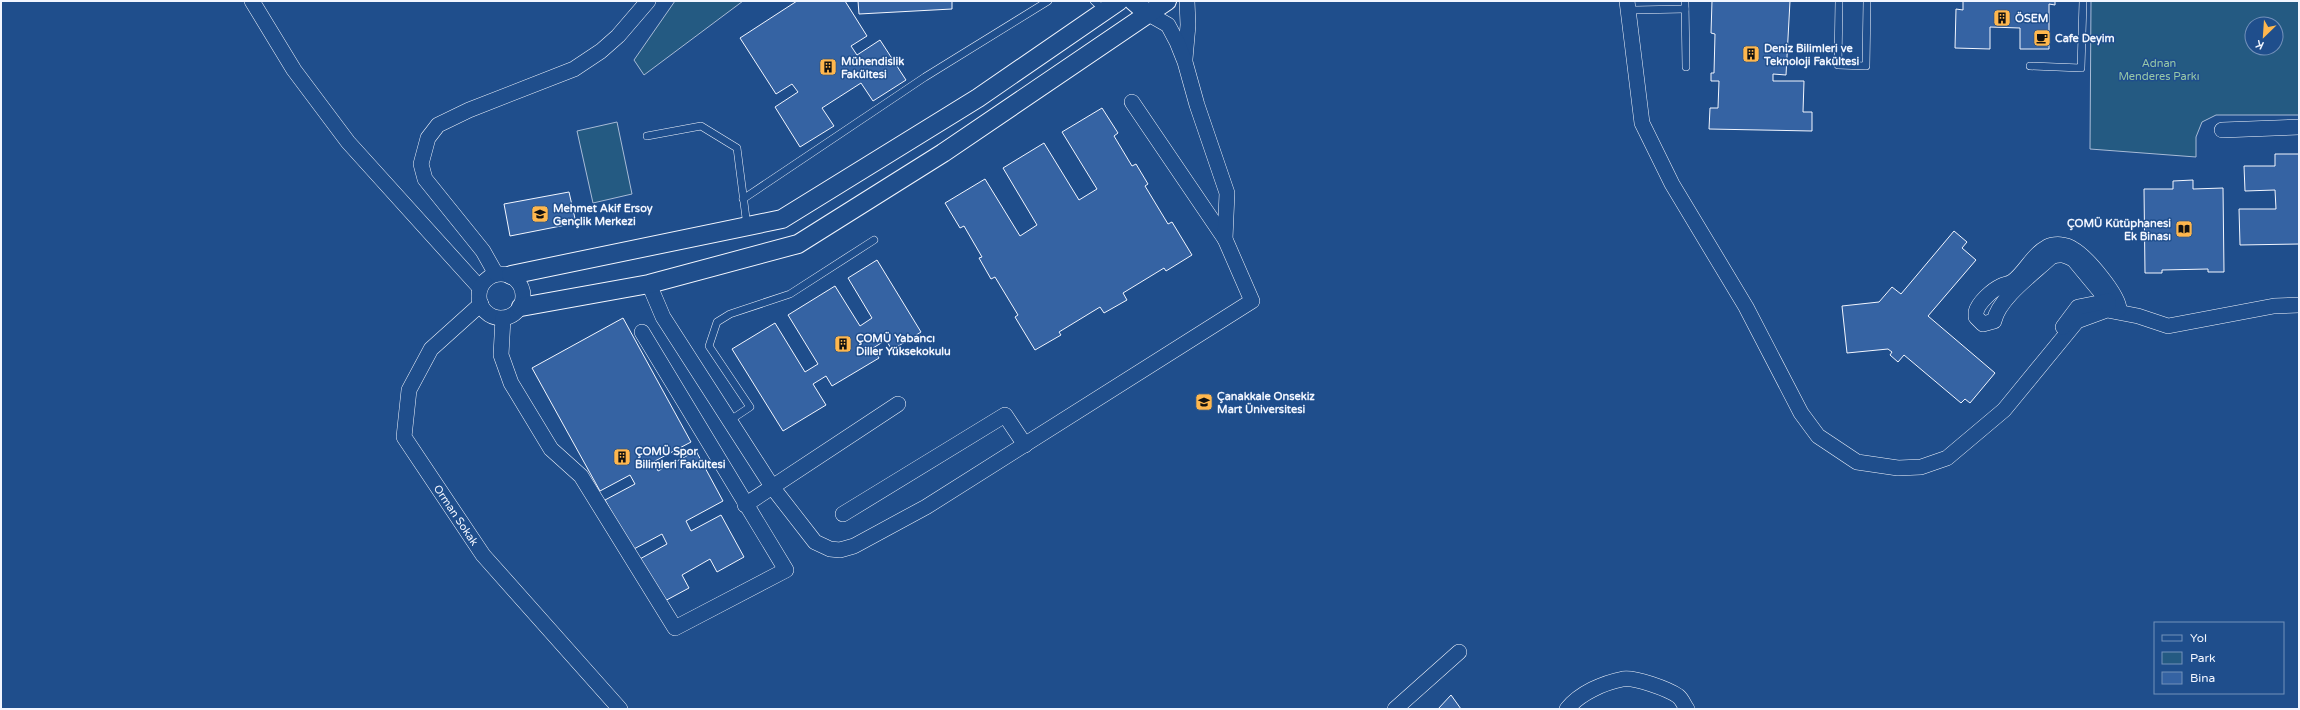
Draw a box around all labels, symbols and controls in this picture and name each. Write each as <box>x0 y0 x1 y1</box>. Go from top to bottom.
building icon: ÖSEM <box>1992 8 2012 28</box>
place label: ÖSEM <box>2015 11 2048 25</box>
north arrow <box>2244 16 2284 56</box>
cafe icon: Cafe Deyim <box>2032 28 2052 48</box>
place label: Cafe Deyim <box>2055 32 2115 46</box>
text: K <box>2253 37 2266 52</box>
place label: Deniz Bilimleri ve Teknoloji Fakültesi <box>1763 42 1860 69</box>
building icon: Deniz Bilimleri ve Teknoloji Fakültesi <box>1741 44 1761 64</box>
place label: Mühendislik Fakültesi <box>841 55 904 81</box>
building icon: Mühendislik Fakültesi <box>818 57 838 77</box>
park label: Adnan Menderes Parkı <box>2118 57 2200 83</box>
place label: Mehmet Akif Ersoy Gençlik Merkezi <box>553 202 653 229</box>
school or university icon: Mehmet Akif Ersoy Gençlik Merkezi <box>530 204 550 224</box>
place label: ÇOMÜ Kütüphanesi Ek Binası <box>2067 216 2171 243</box>
library icon: ÇOMÜ Kütüphanesi Ek Binası <box>2174 219 2194 239</box>
place label: ÇOMÜ Yabancı Diller Yüksekokulu <box>856 331 951 358</box>
building icon: ÇOMÜ Yabancı Diller Yüksekokulu <box>833 334 853 354</box>
place label: Çanakkale Onsekiz Mart Üniversitesi <box>1217 390 1315 416</box>
school or university icon: Çanakkale Onsekiz Mart Üniversitesi <box>1194 392 1214 412</box>
place label: ÇOMÜ Spor Bilimleri Fakültesi <box>635 444 726 471</box>
building icon: ÇOMÜ Spor Bilimleri Fakültesi <box>612 447 632 467</box>
street label: Orman Sokak <box>431 482 481 548</box>
legend <box>2154 622 2284 694</box>
text: Yol <box>2190 631 2207 645</box>
text: Park <box>2190 651 2216 665</box>
text: Bina <box>2190 671 2215 685</box>

